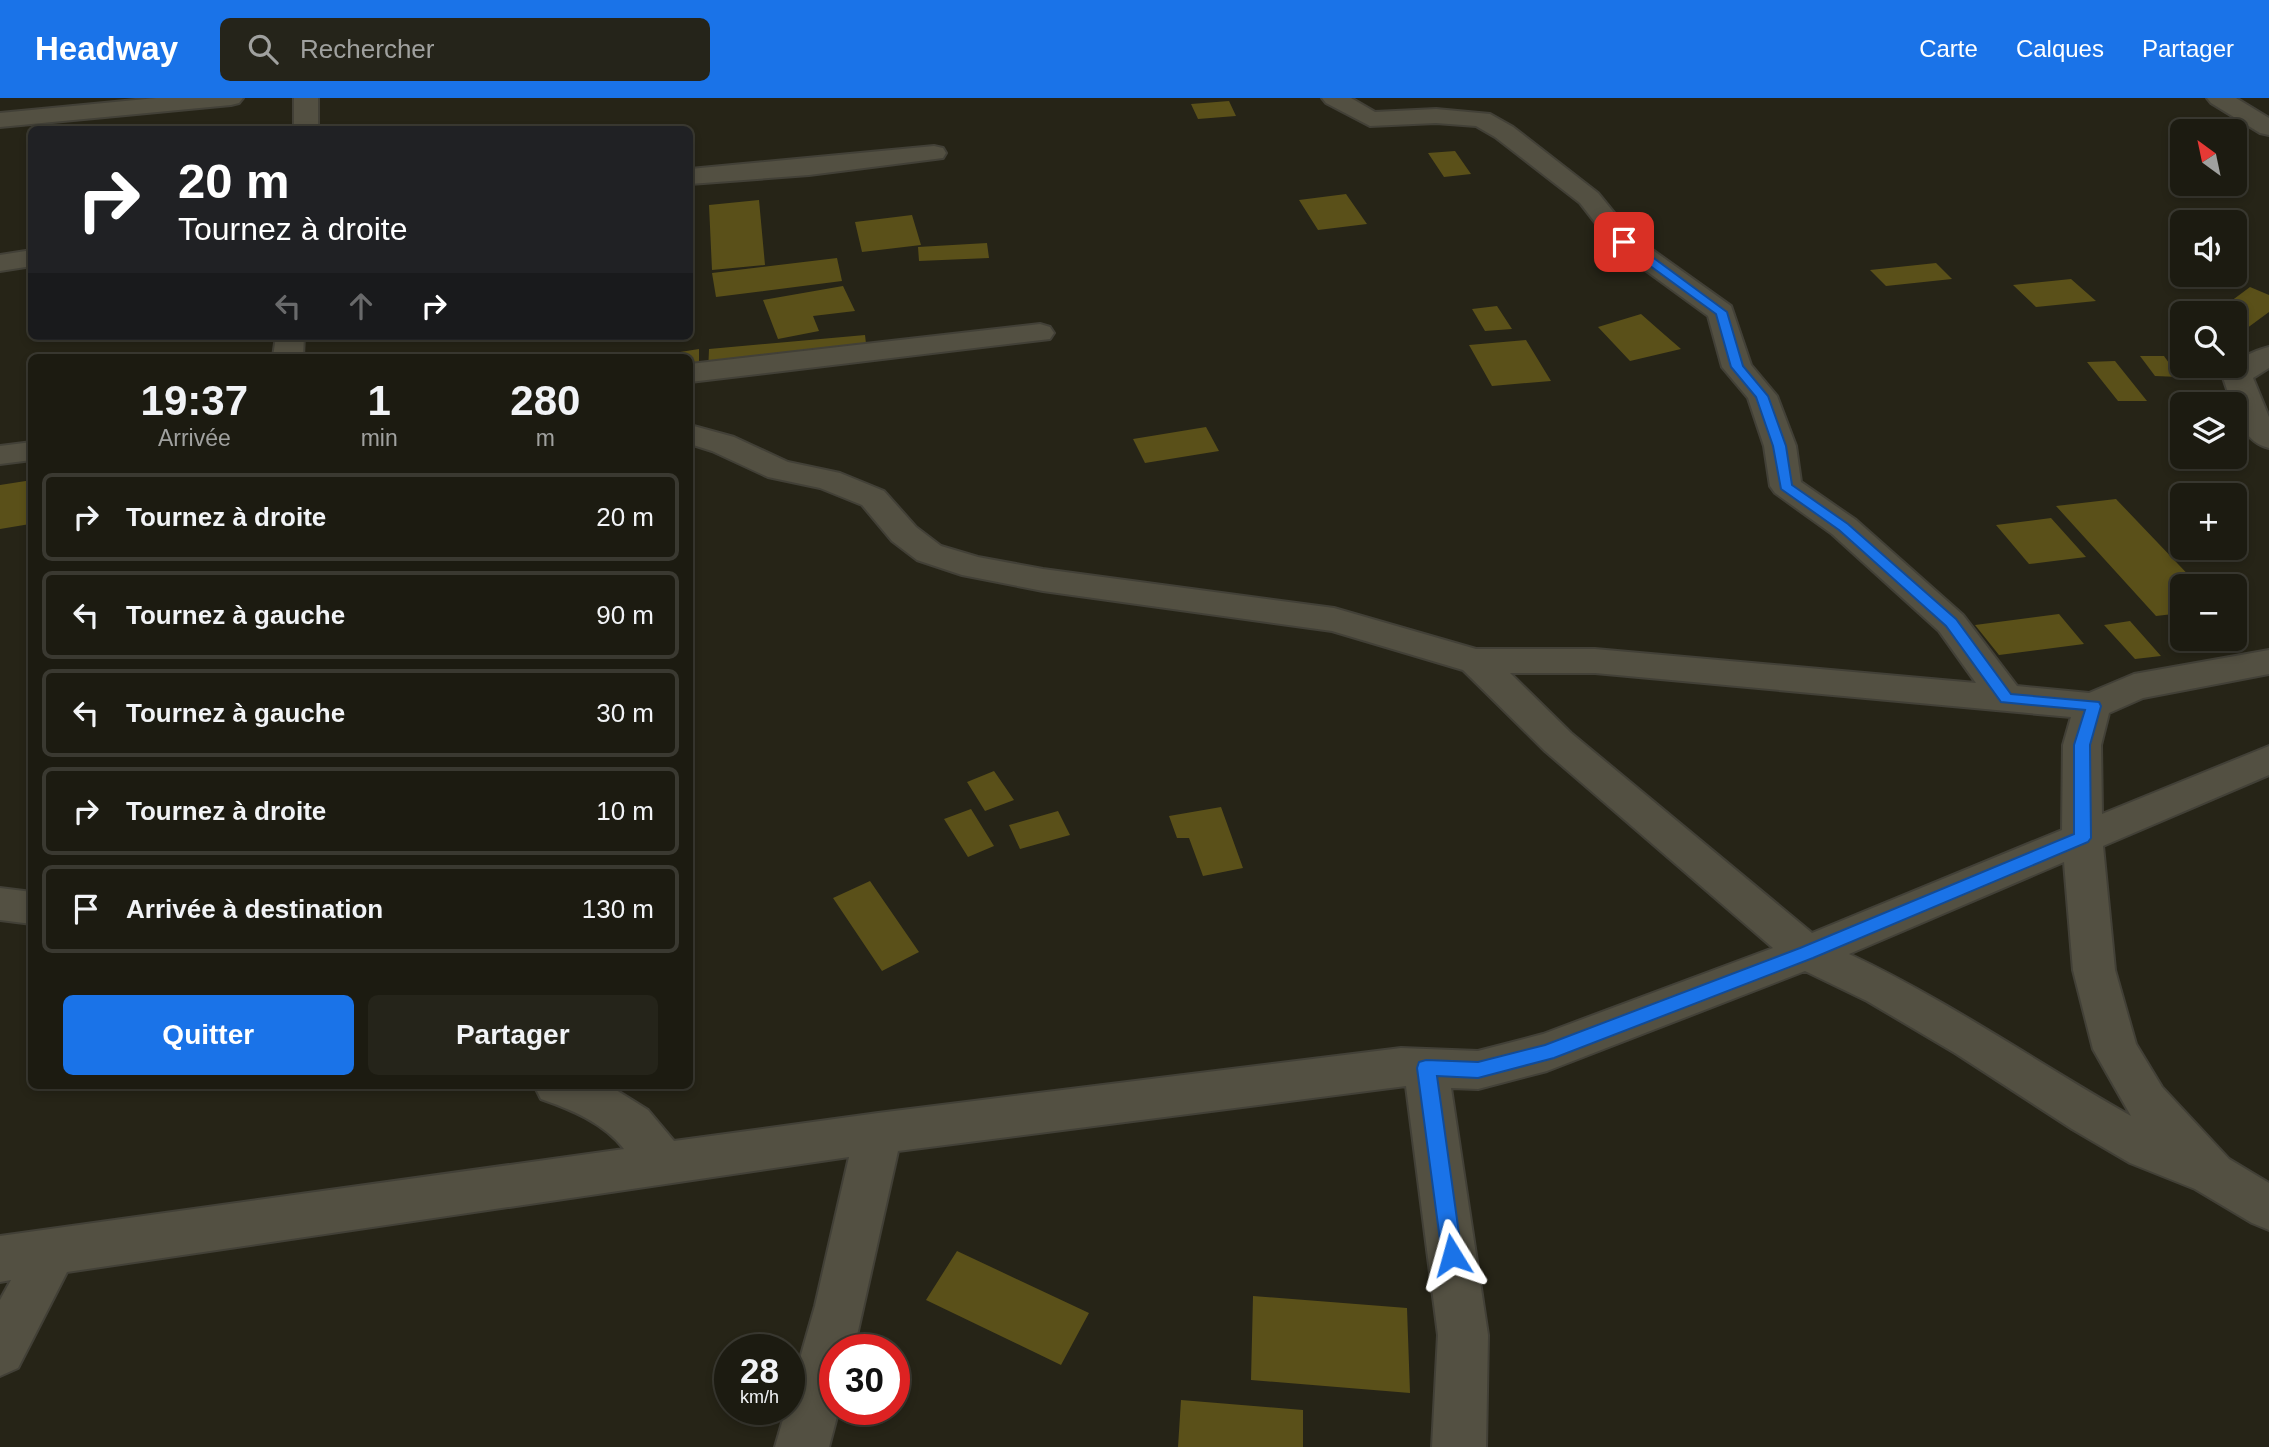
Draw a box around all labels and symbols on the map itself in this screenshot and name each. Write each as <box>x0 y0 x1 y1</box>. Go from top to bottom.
north arrow <box>2170 119 2247 196</box>
pin <box>1594 212 1654 272</box>
position arrow <box>1415 1218 1489 1292</box>
speed limit sign: 30 <box>819 1334 910 1425</box>

